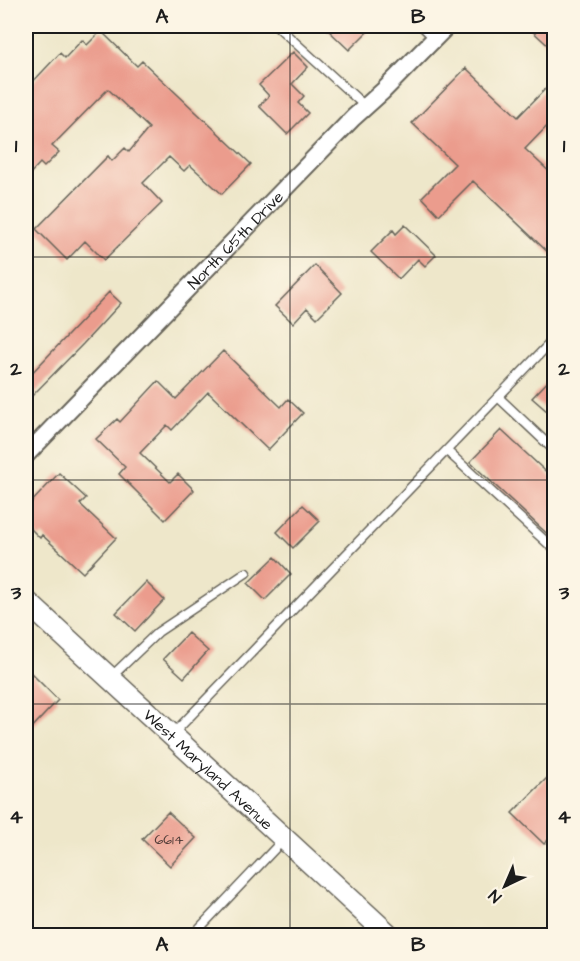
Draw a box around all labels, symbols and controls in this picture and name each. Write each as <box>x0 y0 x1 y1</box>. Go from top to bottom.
text: A <box>156 3 169 31</box>
text: B <box>411 3 426 31</box>
text: 1 <box>15 132 18 160</box>
text: 1 <box>563 132 566 160</box>
street label: North 65th Drive <box>183 186 289 294</box>
text: 2 <box>9 355 22 383</box>
text: 2 <box>557 355 570 383</box>
text: 3 <box>10 579 22 607</box>
text: 3 <box>558 579 570 607</box>
street label: West Maryland Avenue <box>138 704 278 835</box>
text: 4 <box>9 803 23 831</box>
text: 4 <box>557 803 571 831</box>
house number: 6614 <box>155 830 184 850</box>
north arrow <box>475 856 535 916</box>
text: N <box>484 885 507 907</box>
text: A <box>156 931 169 959</box>
text: B <box>411 931 426 959</box>

